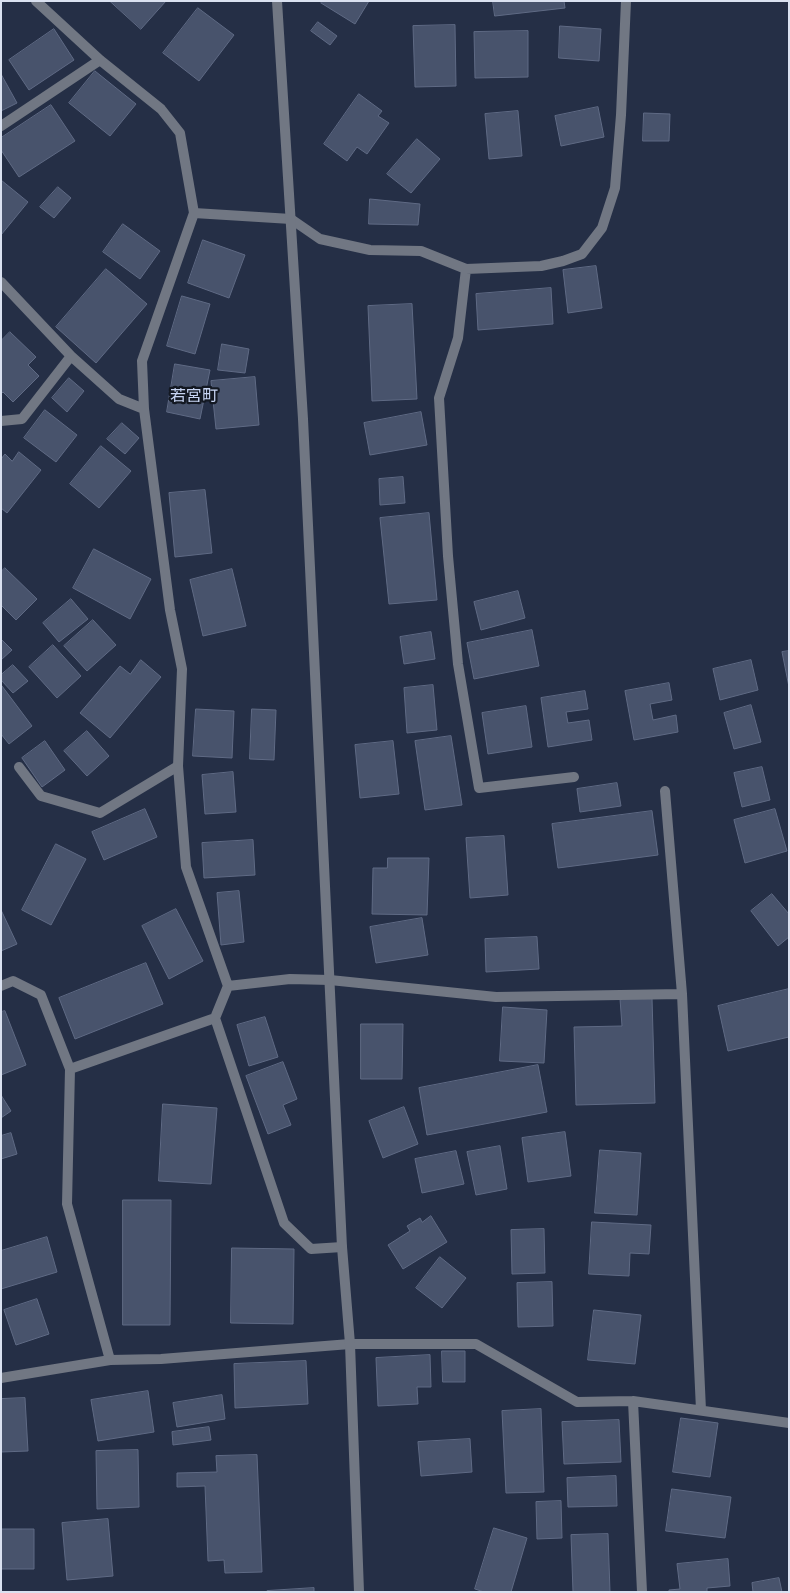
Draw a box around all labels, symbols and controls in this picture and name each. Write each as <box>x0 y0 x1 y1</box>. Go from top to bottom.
district label: 若宮町 <box>170 386 218 406</box>

